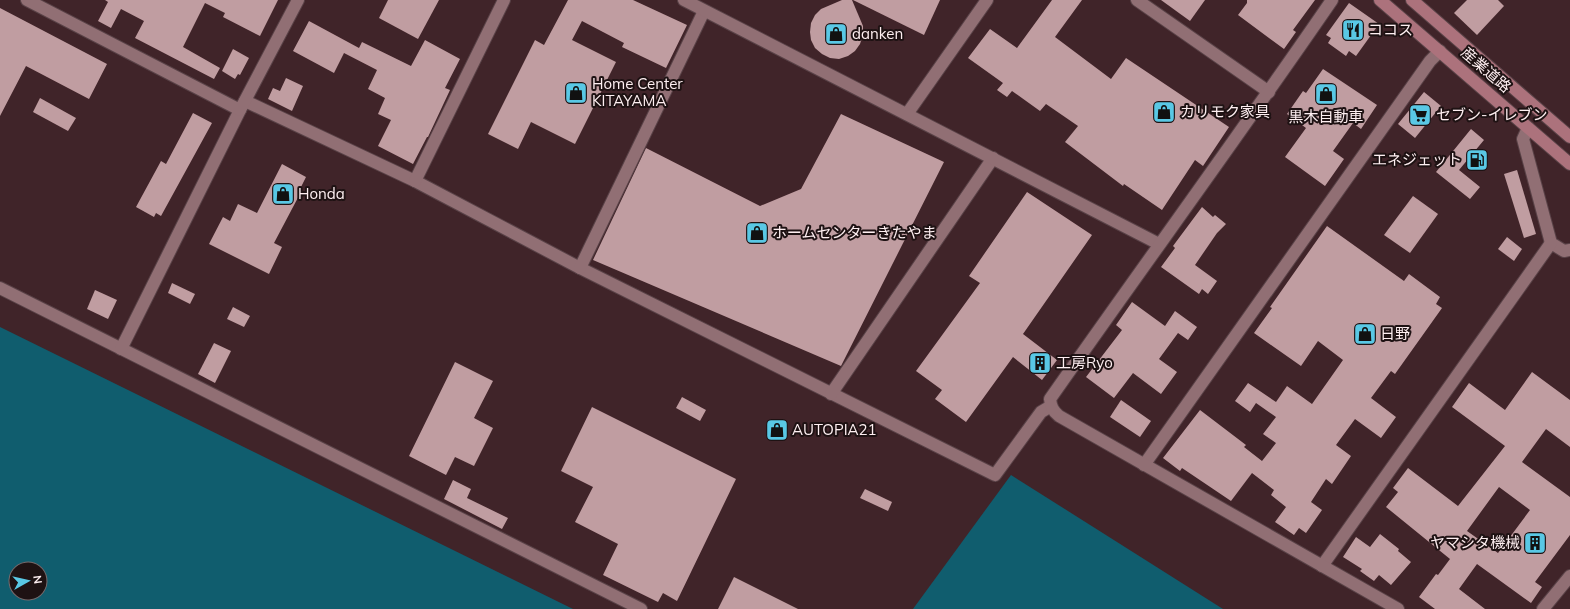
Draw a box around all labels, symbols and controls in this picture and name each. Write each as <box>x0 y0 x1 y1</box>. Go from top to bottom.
restaurant icon: ココス <box>1340 17 1366 43</box>
place label: ココス <box>1368 20 1413 39</box>
shop icon: danken <box>823 21 849 47</box>
place label: danken <box>852 24 903 43</box>
street label: 産業道路 <box>1457 43 1515 96</box>
place label: Home Center KITAYAMA <box>592 74 683 110</box>
shop icon: Home Center KITAYAMA <box>563 80 589 106</box>
shop icon: 黒木自動車 <box>1313 81 1339 107</box>
shop icon: カリモク家具 <box>1151 99 1177 125</box>
place label: カリモク家具 <box>1180 102 1270 121</box>
supermarket icon: セブン-イレブン <box>1407 102 1433 128</box>
place label: セブン-イレブン <box>1436 105 1547 124</box>
place label: 黒木自動車 <box>1288 107 1364 126</box>
fuel station icon: エネジェット <box>1464 147 1490 173</box>
place label: エネジェット <box>1372 150 1462 169</box>
shop icon: Honda <box>270 181 296 207</box>
place label: Honda <box>298 184 345 203</box>
shop icon: ホームセンターきたやま <box>744 220 770 246</box>
place label: ホームセンターきたやま <box>772 223 937 242</box>
shop icon: 日野 <box>1352 321 1378 347</box>
place label: 日野 <box>1380 324 1410 343</box>
building icon: 工房Ryo <box>1027 350 1053 376</box>
place label: 工房Ryo <box>1056 353 1113 372</box>
shop icon: AUTOPIA21 <box>764 417 790 443</box>
place label: AUTOPIA21 <box>792 420 877 439</box>
building icon: ヤマシタ機械 <box>1522 530 1548 556</box>
place label: ヤマシタ機械 <box>1430 533 1520 552</box>
north arrow <box>8 561 48 601</box>
text: N <box>30 575 45 585</box>

